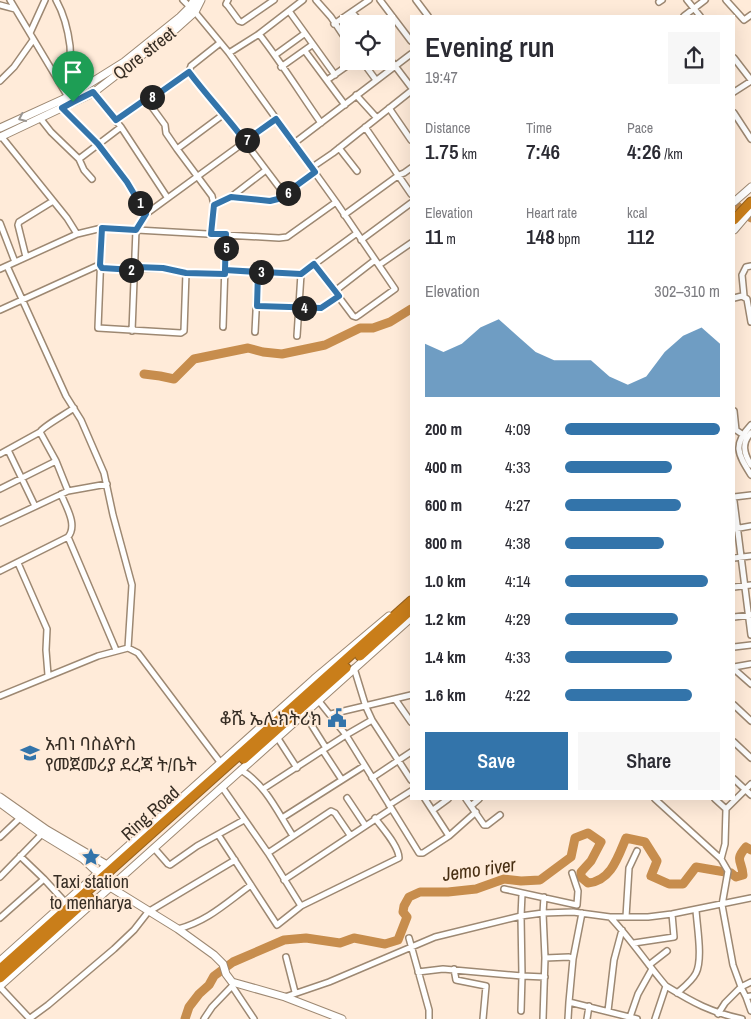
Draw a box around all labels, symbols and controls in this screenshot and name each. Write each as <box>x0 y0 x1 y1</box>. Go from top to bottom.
map controls <box>340 15 395 70</box>
button: locate <box>340 15 395 70</box>
street label: Qore street <box>107 20 181 86</box>
text: Evening run <box>425 28 555 66</box>
button: share <box>668 32 720 84</box>
pin <box>52 51 94 102</box>
icon: arrive <box>59 58 87 86</box>
text: 19:47 <box>425 66 458 88</box>
pin: 8 <box>140 84 164 110</box>
text: 8 <box>149 88 156 106</box>
one-way arrow <box>18 112 27 122</box>
text: Distance <box>425 119 470 137</box>
text: Time <box>526 119 552 137</box>
text: Pace <box>627 119 653 137</box>
pin: 7 <box>234 128 260 152</box>
text: 7 <box>244 131 251 149</box>
text: 1.75 <box>425 137 459 166</box>
text: 7:46 <box>526 137 560 166</box>
text: 4:26 <box>627 137 661 166</box>
text: km <box>459 145 477 163</box>
text: /km <box>661 145 683 163</box>
pin: 6 <box>276 180 300 206</box>
text: 6 <box>285 184 292 202</box>
pin: 1 <box>128 190 152 216</box>
text: 1 <box>137 194 144 212</box>
text: Elevation <box>425 204 473 222</box>
text: Heart rate <box>526 204 577 222</box>
text: kcal <box>627 204 647 222</box>
text: 11 <box>425 222 443 251</box>
text: 148 <box>526 222 555 251</box>
text: 112 <box>627 222 655 251</box>
text: m <box>443 230 456 248</box>
text: bpm <box>555 230 580 248</box>
pin: 5 <box>214 236 238 260</box>
text: 5 <box>223 239 230 257</box>
pin: 2 <box>118 258 144 282</box>
pin: 3 <box>248 260 274 284</box>
text: 2 <box>128 261 135 279</box>
text: 3 <box>258 263 265 281</box>
text: Elevation <box>425 280 480 302</box>
text: 302–310 m <box>654 280 720 302</box>
pin: 4 <box>292 296 316 320</box>
text: 4 <box>301 299 308 317</box>
text: 200 m <box>425 418 462 440</box>
text: 4:09 <box>505 418 531 440</box>
text: 400 m <box>425 456 462 478</box>
text: 4:33 <box>505 456 531 478</box>
text: 600 m <box>425 494 462 516</box>
text: 4:27 <box>505 494 531 516</box>
text: 800 m <box>425 532 462 554</box>
text: 4:38 <box>505 532 531 554</box>
text: 1.0 km <box>425 570 466 592</box>
text: 4:14 <box>505 570 531 592</box>
text: 1.2 km <box>425 608 466 630</box>
text: 4:29 <box>505 608 531 630</box>
text: 1.4 km <box>425 646 466 668</box>
text: 4:33 <box>505 646 531 668</box>
text: 1.6 km <box>425 684 466 706</box>
text: 4:22 <box>505 684 531 706</box>
place label: ቆሼ ኤሌክትሪክ <box>220 706 322 731</box>
public building icon: ቆሼ ኤሌክትሪክ <box>326 707 348 729</box>
place label: አብነ ባስልዮስ የመጀመሪያ ደረጃ ት/ቤት <box>45 731 197 777</box>
button: Save <box>425 732 568 790</box>
button: Share <box>578 732 720 790</box>
school or university icon: አብነ ባስልዮስ የመጀመሪያ ደረጃ ት/ቤት <box>19 742 41 764</box>
street label: Ring Road <box>115 780 185 846</box>
place icon: Taxi station to menharya <box>80 846 102 868</box>
water label: Jemo river <box>440 851 518 887</box>
place label: Taxi station to menharya <box>50 869 132 915</box>

